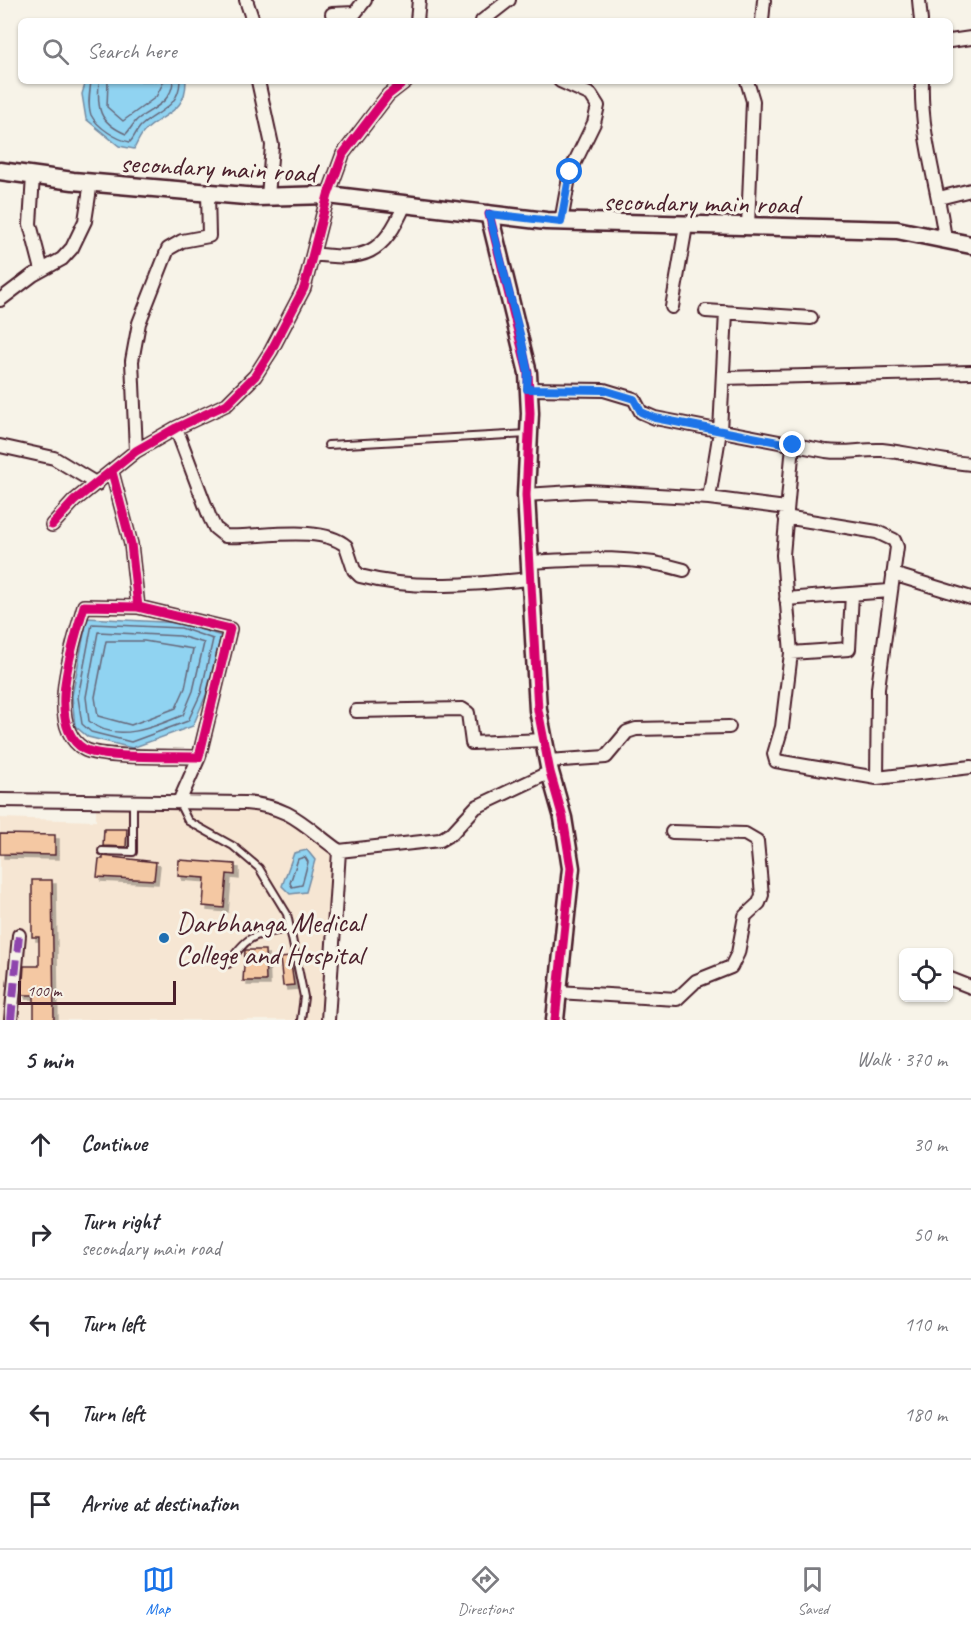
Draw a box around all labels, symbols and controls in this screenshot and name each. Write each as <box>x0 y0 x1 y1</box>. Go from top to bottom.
search box <box>18 18 953 84</box>
icon: search <box>39 35 72 68</box>
text: Search here <box>87 37 177 65</box>
street label: secondary main road <box>119 145 321 190</box>
route start <box>556 158 582 184</box>
street label: secondary main road <box>603 183 803 222</box>
route end <box>779 431 805 457</box>
place label: Darbhanga Medical College and Hospital <box>176 905 369 972</box>
marker: Darbhanga Medical College and Hospital <box>157 931 171 945</box>
map controls <box>899 948 953 1002</box>
button: locate <box>899 948 953 1002</box>
scale bar <box>18 978 176 1006</box>
text: 100 m <box>27 981 61 1001</box>
text: 5 min <box>24 1043 73 1076</box>
text: Walk · 370 m <box>857 1047 947 1072</box>
icon: ahead <box>24 1128 57 1161</box>
text: Continue <box>81 1130 147 1158</box>
text: 30 m <box>913 1132 947 1157</box>
text: Turn right <box>81 1208 158 1236</box>
icon: right <box>24 1218 57 1251</box>
text: 50 m <box>913 1222 947 1247</box>
text: secondary main road <box>81 1236 221 1261</box>
icon: left <box>24 1308 57 1341</box>
text: Turn left <box>81 1310 145 1338</box>
text: 110 m <box>904 1312 947 1337</box>
icon: left <box>24 1398 57 1431</box>
text: Turn left <box>81 1400 145 1428</box>
text: 180 m <box>904 1402 947 1427</box>
icon: arrive <box>24 1488 57 1521</box>
text: Arrive at destination <box>81 1490 238 1518</box>
tab: Map <box>142 1563 175 1619</box>
tab: Directions <box>458 1563 513 1619</box>
tab: Saved <box>796 1563 829 1619</box>

